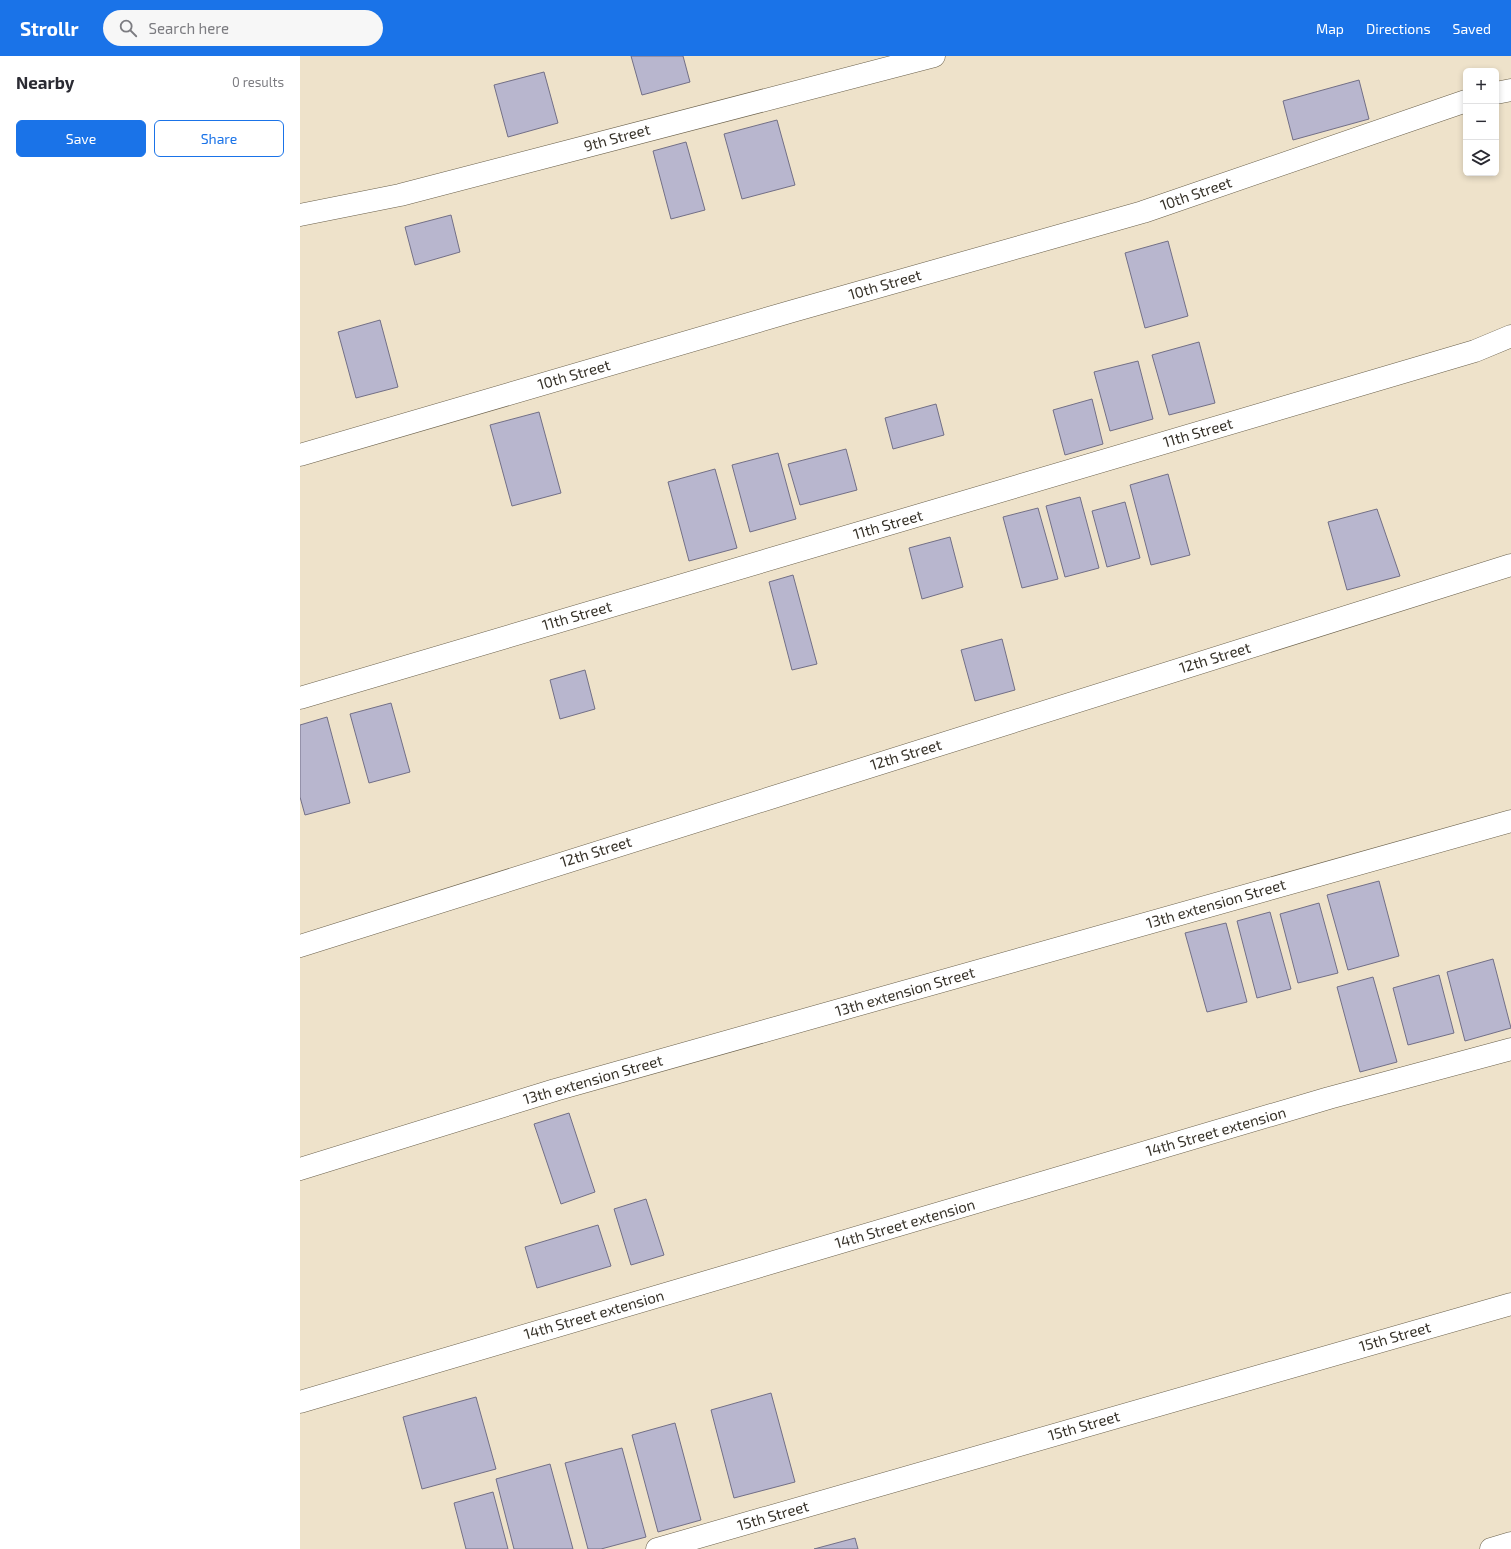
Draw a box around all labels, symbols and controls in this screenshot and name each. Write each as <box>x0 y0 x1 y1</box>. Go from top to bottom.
search box <box>103 10 383 46</box>
text: Strollr <box>20 17 79 40</box>
icon: search <box>117 17 139 39</box>
text: Search here <box>149 19 229 37</box>
text: Map <box>1316 20 1344 37</box>
text: Directions <box>1366 20 1431 37</box>
text: Saved <box>1453 20 1491 37</box>
map controls <box>1463 68 1499 176</box>
button: + <box>1463 68 1499 104</box>
text: Nearby <box>16 72 74 92</box>
text: 0 results <box>232 74 284 90</box>
button: − <box>1463 104 1499 140</box>
street label: 9th Street <box>582 119 652 155</box>
button: Save <box>16 120 146 157</box>
button: Share <box>154 120 284 157</box>
button: layers <box>1463 140 1499 176</box>
street label: 10th Street <box>1158 172 1234 214</box>
street label: 10th Street <box>846 265 923 303</box>
street label: 10th Street <box>535 355 612 393</box>
street label: 11th Street <box>1161 413 1235 451</box>
street label: 11th Street <box>851 505 925 543</box>
street label: 11th Street <box>540 596 614 634</box>
street label: 12th Street <box>1177 638 1253 676</box>
street label: 12th Street <box>868 735 944 773</box>
street label: 12th Street <box>558 832 634 870</box>
street label: 13th extension Street <box>1144 874 1288 932</box>
street label: 13th extension Street <box>833 962 977 1020</box>
street label: 13th extension Street <box>521 1050 665 1108</box>
street label: 14th Street extension <box>1144 1102 1288 1160</box>
street label: 14th Street extension <box>833 1194 977 1252</box>
street label: 14th Street extension <box>522 1285 666 1343</box>
street label: 15th Street <box>1357 1317 1433 1355</box>
street label: 15th Street <box>1046 1406 1122 1444</box>
street label: 15th Street <box>735 1496 811 1534</box>

